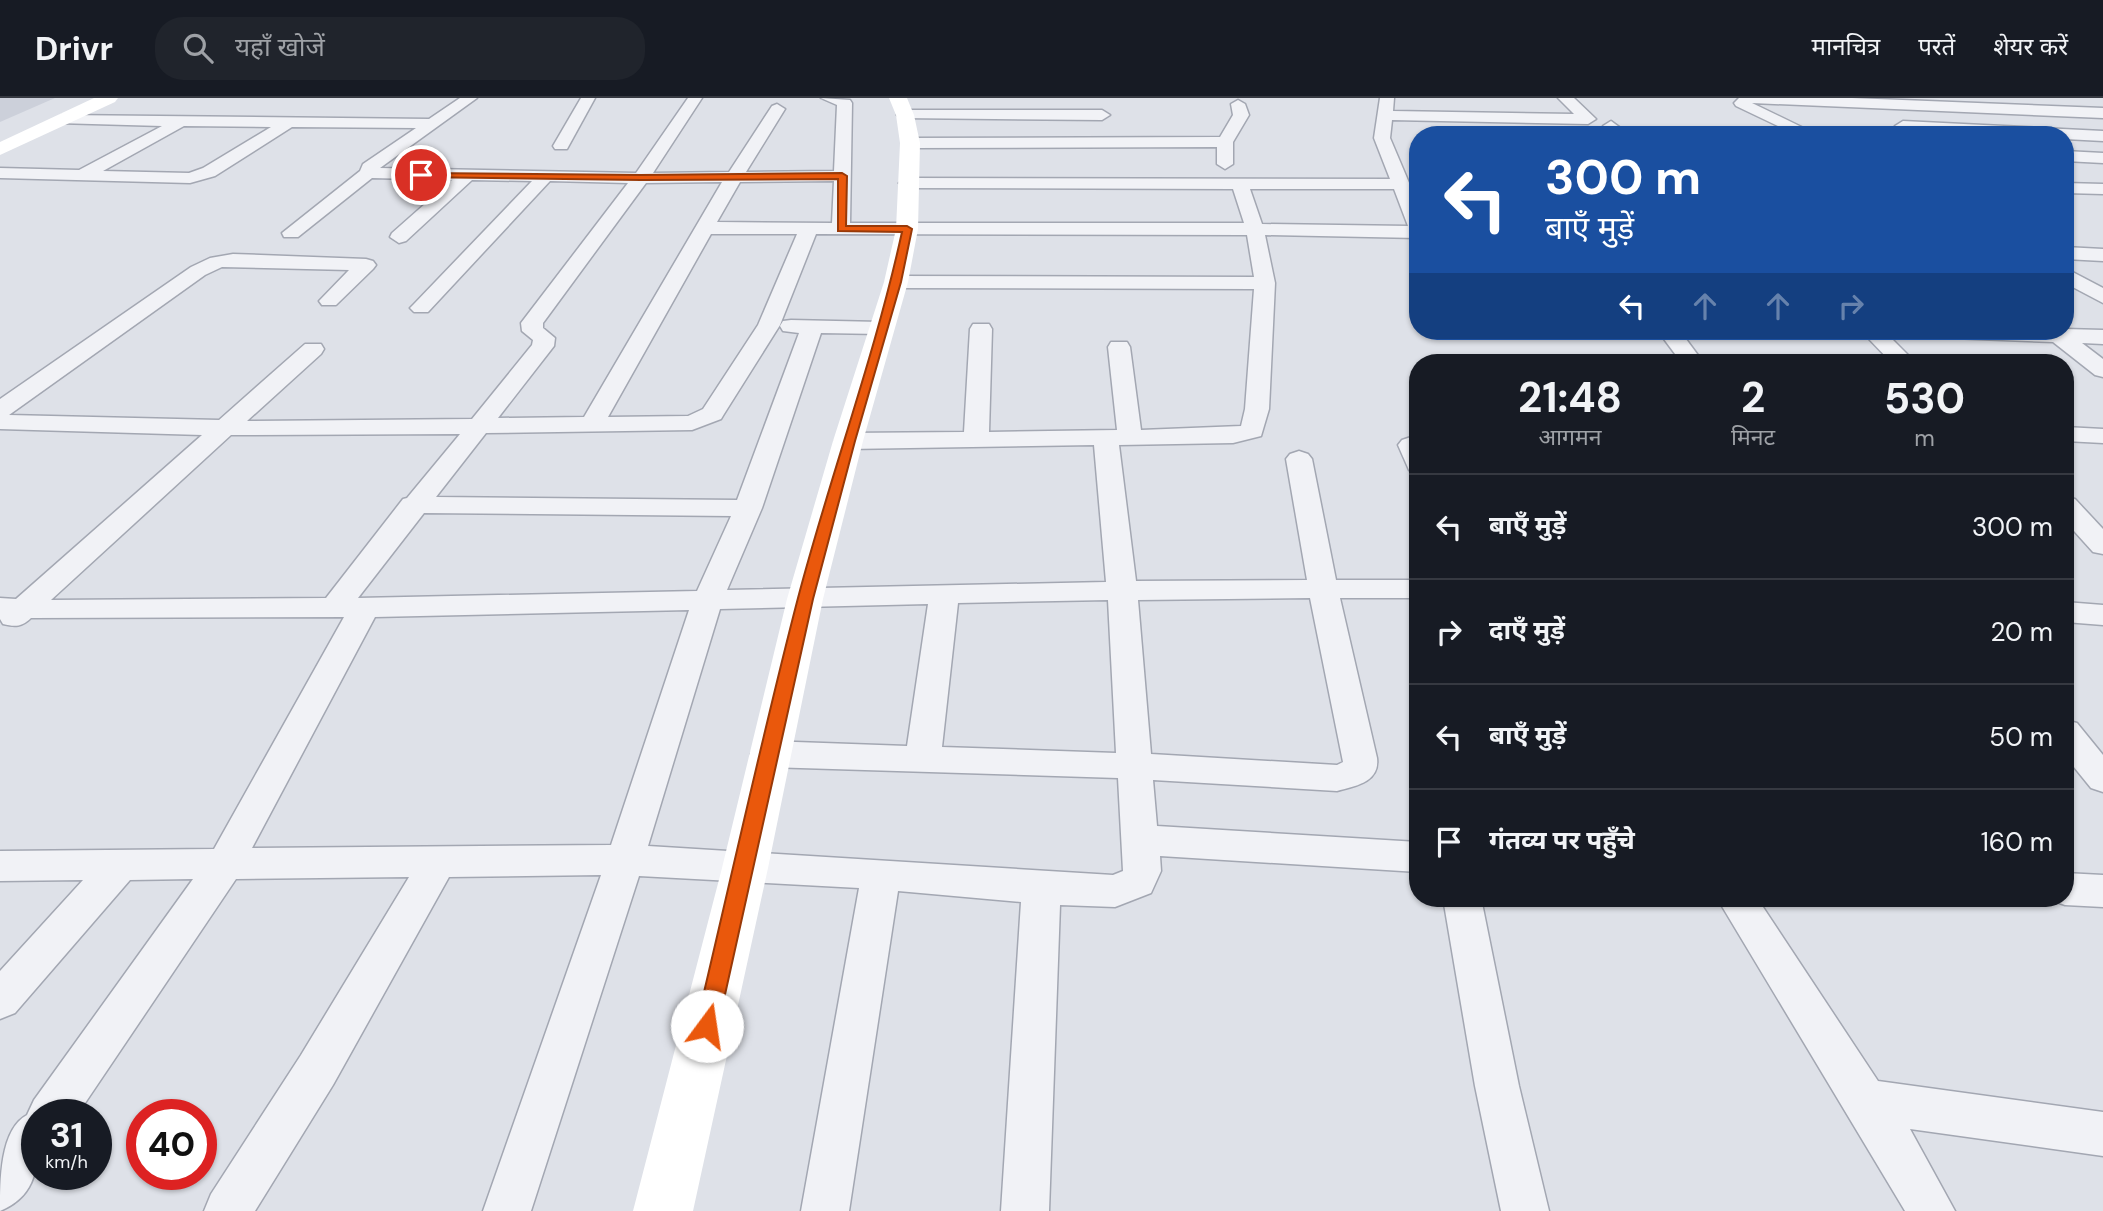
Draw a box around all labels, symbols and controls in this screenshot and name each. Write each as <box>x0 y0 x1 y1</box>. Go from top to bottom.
search box <box>155 17 645 80</box>
text: Drivr <box>35 27 113 70</box>
icon: search <box>179 29 217 67</box>
text: यहाँ खोजें <box>235 30 325 64</box>
text: मानचित्र <box>1812 31 1880 62</box>
text: परतें <box>1918 31 1955 62</box>
text: शेयर करें <box>1993 31 2068 62</box>
pin <box>391 145 451 205</box>
text: 300 m <box>1545 145 1701 209</box>
icon: left <box>1430 154 1521 245</box>
icon: arrive <box>402 156 440 194</box>
text: बाएँ मुड़ें <box>1545 207 1634 249</box>
icon: left <box>1613 287 1651 325</box>
icon: ahead <box>1686 287 1724 325</box>
icon: ahead <box>1759 287 1797 325</box>
icon: right <box>1832 287 1870 325</box>
text: 21:48 <box>1518 370 1622 425</box>
text: 2 <box>1741 370 1765 425</box>
text: 530 <box>1884 371 1965 426</box>
text: आगमन <box>1539 422 1601 452</box>
text: मिनट <box>1731 422 1775 452</box>
text: m <box>1914 423 1935 453</box>
icon: left <box>1430 508 1468 546</box>
text: बाएँ मुड़ें <box>1489 508 1566 542</box>
text: 300 m <box>1972 510 2053 544</box>
icon: right <box>1430 613 1468 651</box>
text: दाएँ मुड़ें <box>1489 613 1565 647</box>
text: 20 m <box>1990 615 2053 649</box>
icon: left <box>1430 718 1468 756</box>
text: बाएँ मुड़ें <box>1489 718 1566 752</box>
text: 50 m <box>1989 720 2053 754</box>
icon: arrive <box>1430 823 1468 861</box>
text: गंतव्य पर पहुँचे <box>1489 823 1635 857</box>
text: 160 m <box>1981 825 2053 859</box>
position arrow <box>670 989 744 1063</box>
speed limit sign: 40 <box>126 1099 217 1190</box>
text: 31 <box>50 1112 83 1158</box>
text: km/h <box>45 1150 88 1174</box>

